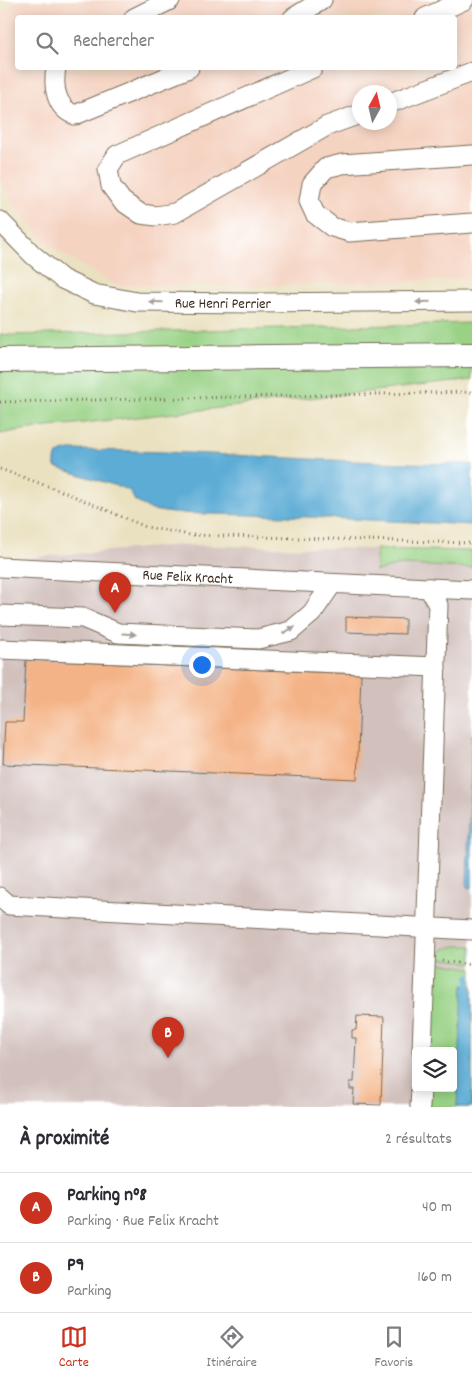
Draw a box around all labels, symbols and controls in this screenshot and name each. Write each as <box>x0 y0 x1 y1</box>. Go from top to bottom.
search box <box>15 15 457 70</box>
icon: search <box>33 29 61 57</box>
text: Rechercher <box>73 29 154 56</box>
north arrow <box>352 85 397 130</box>
street label: Rue Henri Perrier <box>175 293 272 316</box>
one-way arrow <box>148 298 164 306</box>
one-way arrow <box>415 298 431 306</box>
street label: Rue Felix Kracht <box>142 565 234 591</box>
pin: A <box>99 572 131 613</box>
one-way arrow <box>282 626 297 634</box>
one-way arrow <box>121 630 137 638</box>
your location <box>189 652 215 678</box>
pin: B <box>152 1017 184 1058</box>
map controls <box>412 1047 457 1092</box>
button: layers <box>412 1047 457 1092</box>
text: À proximité <box>20 1125 109 1155</box>
text: 2 résultats <box>385 1128 452 1151</box>
text: Parking n°8 <box>67 1183 147 1210</box>
text: A <box>32 1196 40 1219</box>
text: 40 m <box>422 1196 452 1219</box>
text: Parking · Rue Felix Kracht <box>67 1210 219 1233</box>
text: P9 <box>67 1253 84 1280</box>
text: B <box>32 1266 40 1289</box>
text: 160 m <box>417 1266 452 1289</box>
text: Parking <box>67 1280 112 1303</box>
tab: Carte <box>59 1323 89 1373</box>
tab: Itinéraire <box>207 1323 257 1373</box>
tab: Favoris <box>375 1323 413 1373</box>

